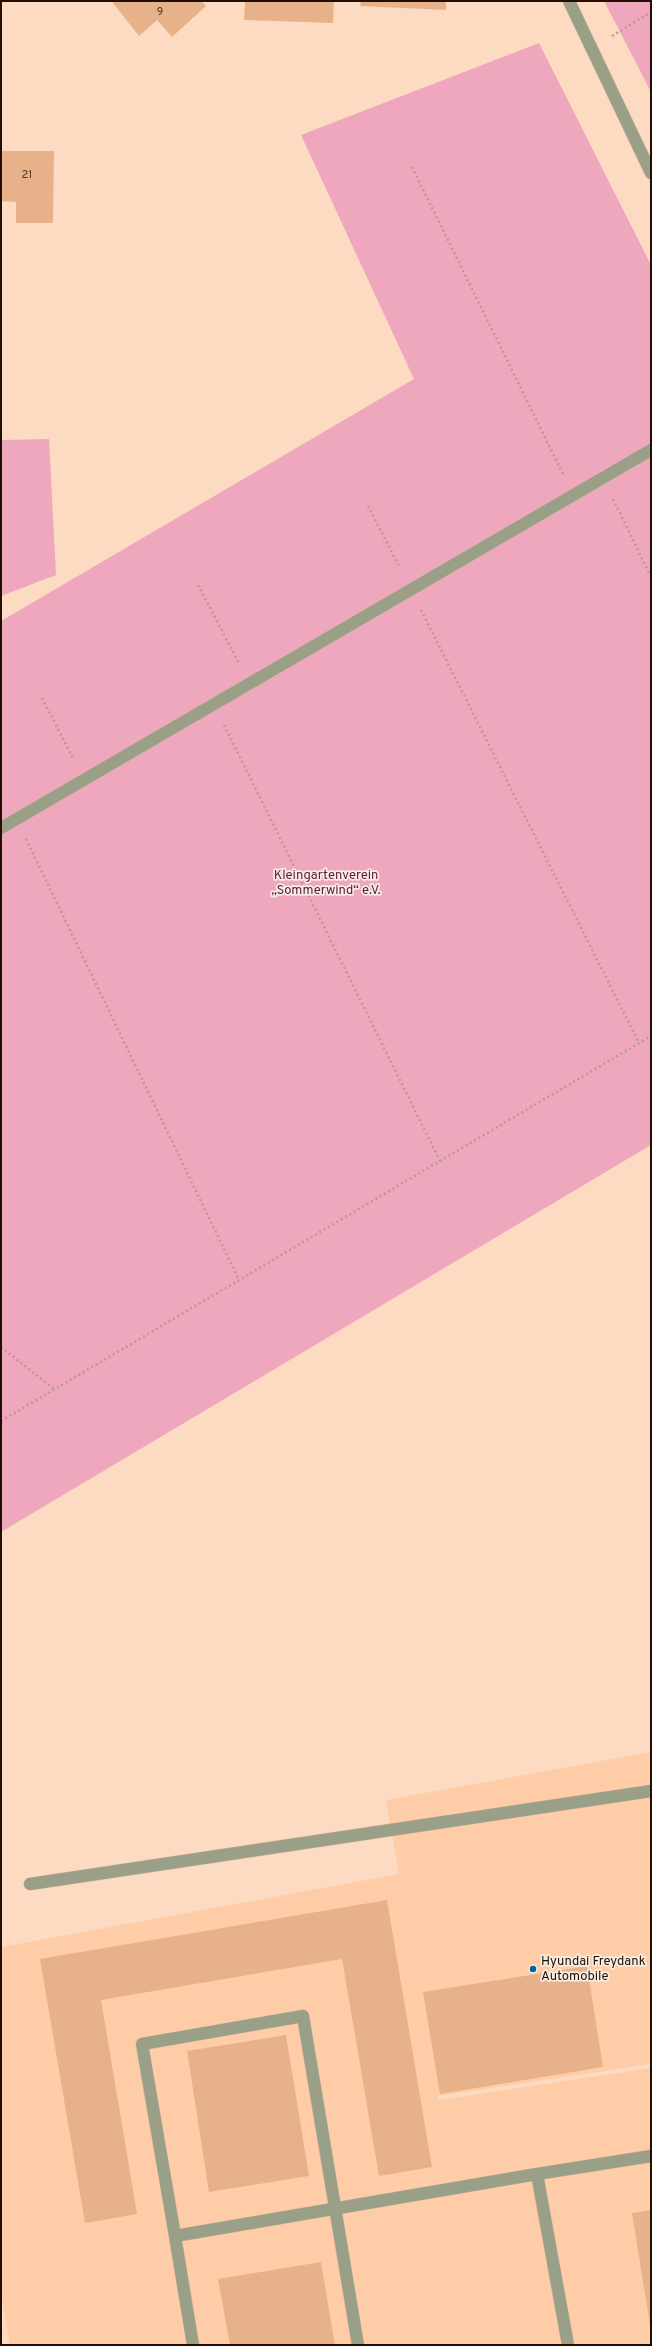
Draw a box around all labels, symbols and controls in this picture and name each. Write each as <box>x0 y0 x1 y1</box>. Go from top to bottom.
house number: 9 <box>157 6 163 20</box>
house number: 21 <box>22 169 32 183</box>
park label: Kleingartenverein „Sommerwind“ e.V. <box>271 868 381 899</box>
place label: Hyundai Freydank Automobile <box>541 1954 646 1985</box>
marker: Hyundai Freydank Automobile <box>528 1964 538 1974</box>

